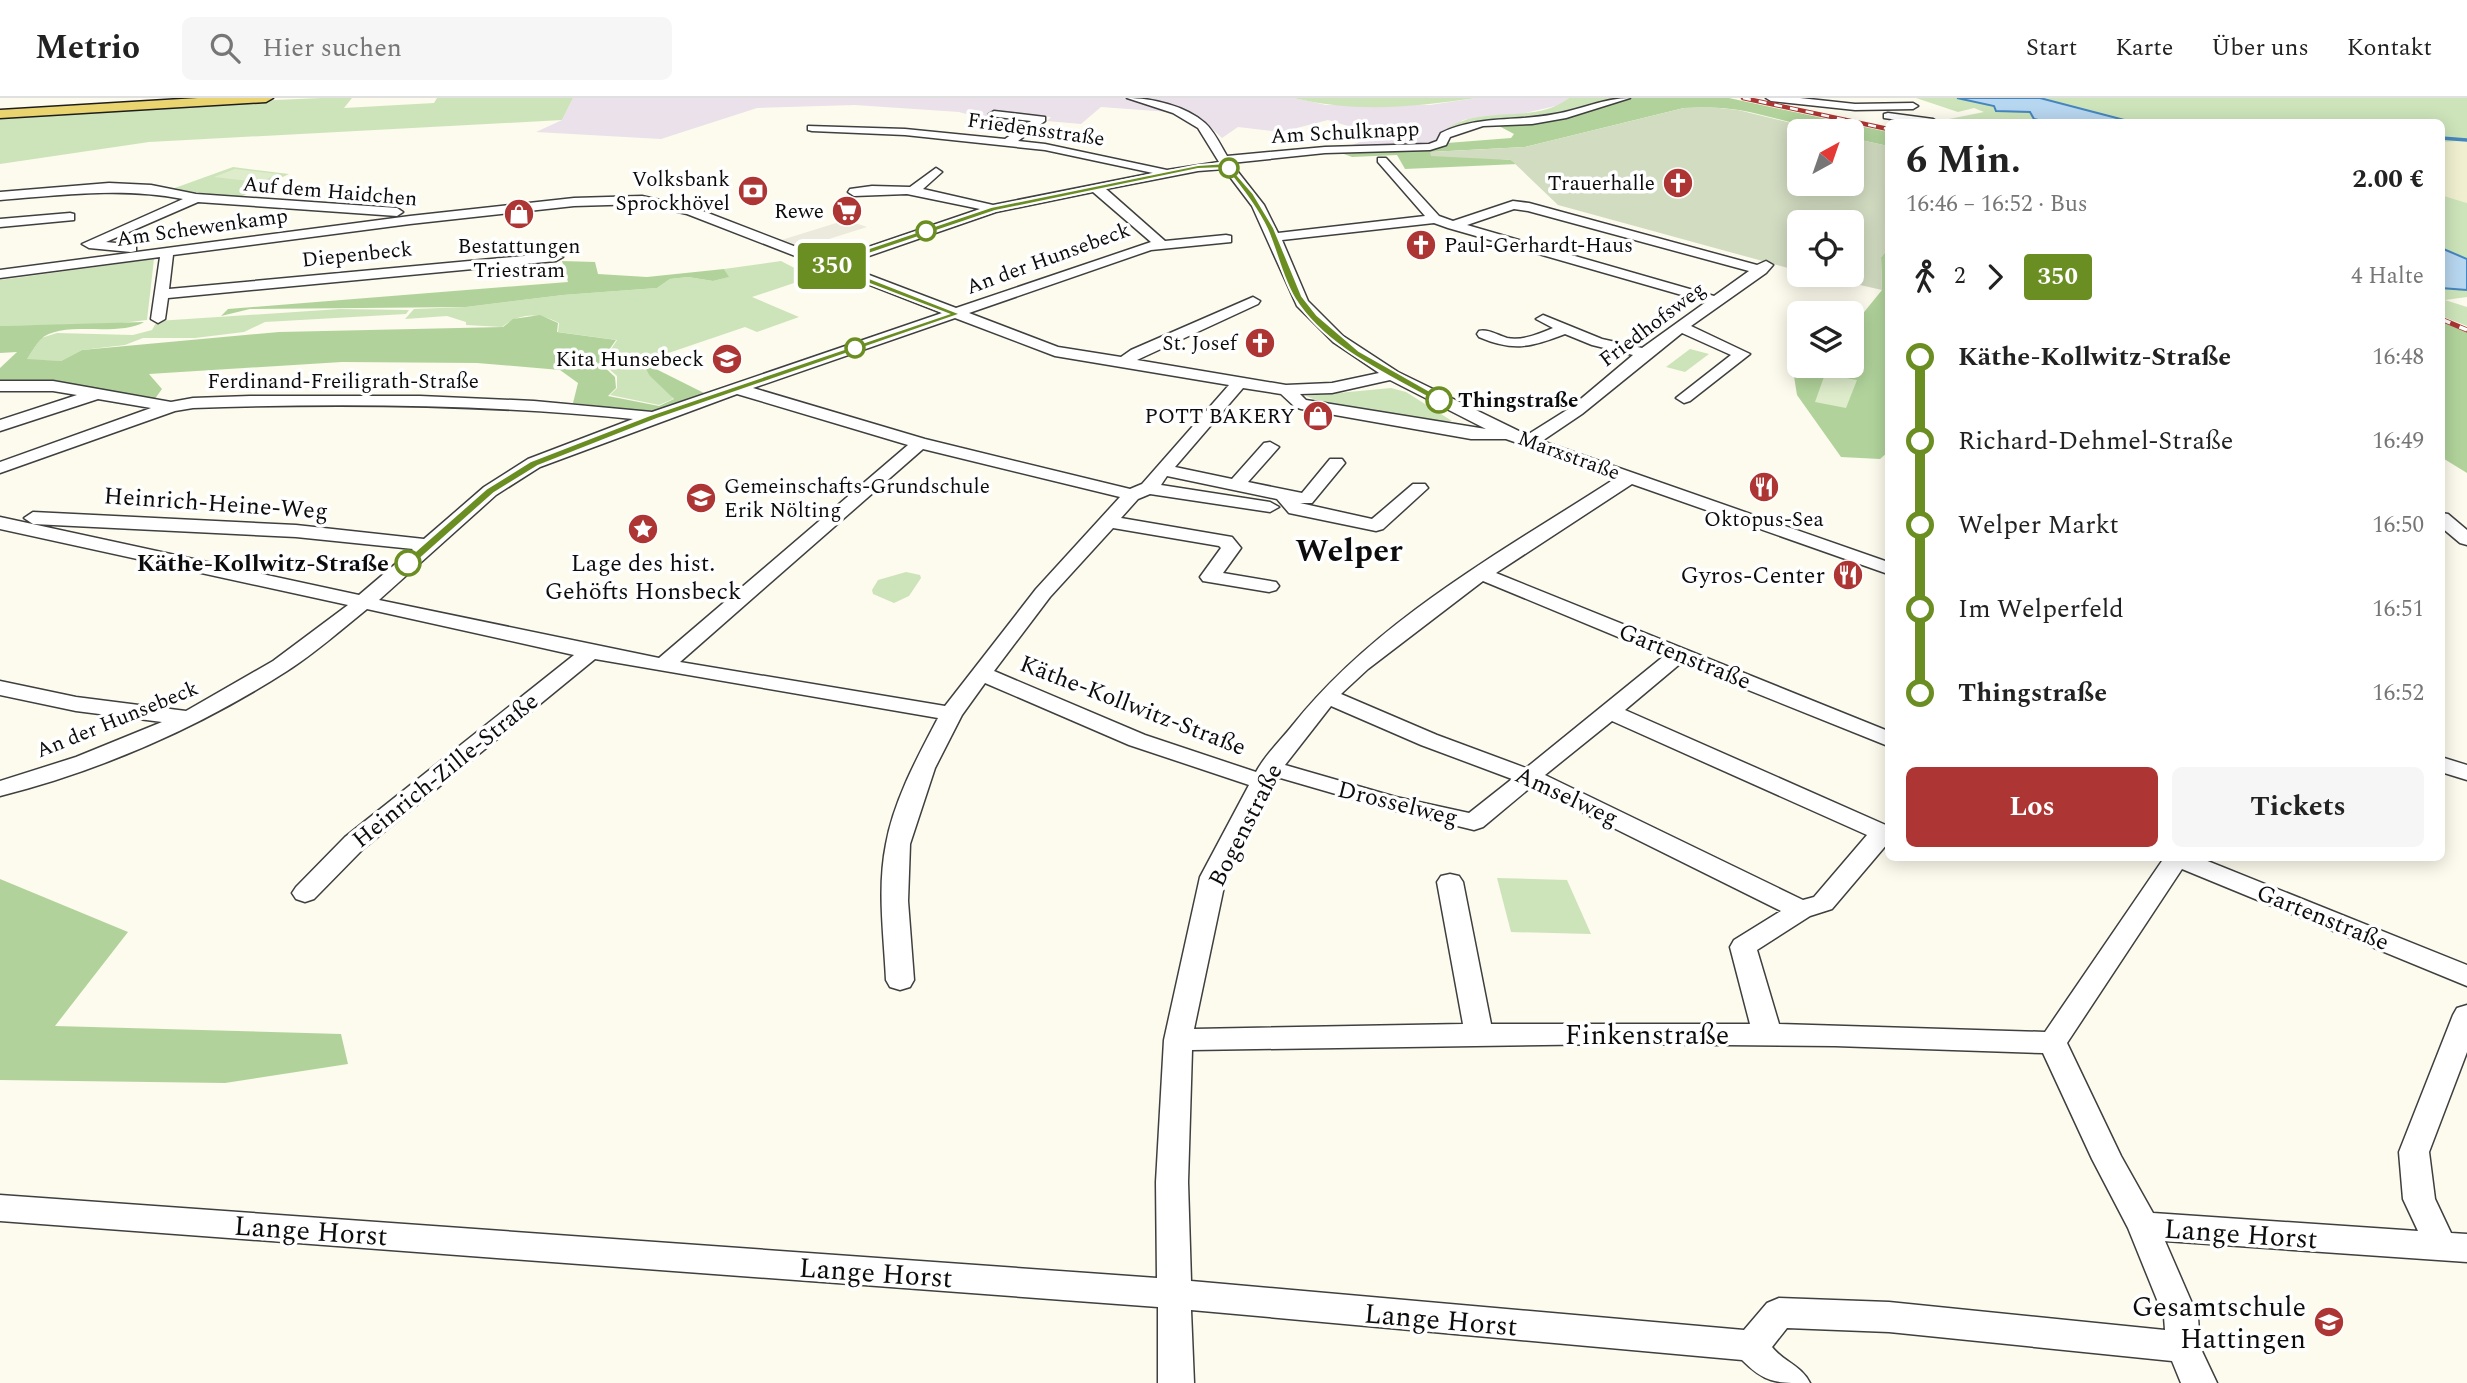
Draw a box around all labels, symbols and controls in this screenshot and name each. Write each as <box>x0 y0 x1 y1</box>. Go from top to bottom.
search box <box>182 17 672 80</box>
text: Metrio <box>35 23 140 73</box>
text: Hier suchen <box>262 28 402 68</box>
icon: search <box>206 29 244 67</box>
text: Start <box>2026 30 2077 66</box>
text: Karte <box>2115 30 2173 66</box>
text: Über uns <box>2211 30 2309 66</box>
text: Kontakt <box>2347 30 2432 66</box>
street label: Friedensstraße <box>965 105 1107 155</box>
street label: Am Schulknapp <box>1270 113 1420 153</box>
north arrow <box>1787 119 1864 196</box>
map controls <box>1787 119 1864 378</box>
text: 6 Min. <box>1906 132 2021 190</box>
unlabelled marker <box>1219 158 1239 178</box>
text: 2.00 € <box>2352 159 2424 199</box>
place label: Volksbank Sprockhövel <box>616 164 730 220</box>
church icon: Trauerhalle <box>1661 166 1695 200</box>
street label: Auf dem Haidchen <box>241 168 418 216</box>
place label: Trauerhalle <box>1548 168 1655 200</box>
bank icon: Volksbank Sprockhövel <box>736 174 770 208</box>
text: 16:46 – 16:52 · Bus <box>1906 187 2088 222</box>
supermarket icon: Rewe <box>830 194 864 228</box>
place label: Rewe <box>774 196 824 228</box>
shop icon: Bestattungen Triestram <box>502 197 536 231</box>
street label: Am Schewenkamp <box>114 200 290 256</box>
button: locate <box>1787 210 1864 287</box>
street label: An der Hunsebeck <box>962 214 1135 304</box>
unlabelled marker <box>916 221 936 241</box>
church icon: Paul-Gerhardt-Haus <box>1404 228 1438 262</box>
place label: Paul-Gerhardt-Haus <box>1444 230 1633 262</box>
place label: Bestattungen Triestram <box>457 231 581 287</box>
street label: Diepenbeck <box>300 233 414 277</box>
line badge: 350 <box>792 243 872 289</box>
text: 350 <box>812 248 852 284</box>
icon: walk <box>1906 258 1944 296</box>
icon: forward <box>1976 258 2014 296</box>
text: 2 <box>1954 259 1966 294</box>
text: 350 <box>2038 259 2078 295</box>
text: 4 Halte <box>2351 259 2424 294</box>
street label: Friedhofsweg <box>1593 274 1713 376</box>
button: layers <box>1787 301 1864 378</box>
church icon: St. Josef <box>1243 326 1277 360</box>
place label: St. Josef <box>1162 328 1239 360</box>
text: Käthe-Kollwitz-Straße <box>1958 337 2231 377</box>
unlabelled marker <box>845 338 865 358</box>
text: 16:48 <box>2372 340 2424 375</box>
school or university icon: Kita Hunsebeck <box>710 342 744 376</box>
place label: Kita Hunsebeck <box>556 344 704 376</box>
street label: Ferdinand-Freiligrath-Straße <box>207 366 479 398</box>
place label: Thingstraße <box>1458 385 1578 417</box>
marker: Thingstraße <box>1426 387 1452 413</box>
shop icon: POTT BAKERY <box>1301 399 1335 433</box>
place label: POTT BAKERY <box>1145 401 1295 433</box>
text: Richard-Dehmel-Straße <box>1958 421 2233 461</box>
street label: Marxstraße <box>1513 423 1624 489</box>
text: 16:49 <box>2372 424 2424 459</box>
restaurant icon: Oktopus-Sea <box>1747 470 1781 504</box>
place label: Gemeinschafts-Grundschule Erik Nölting <box>724 471 990 527</box>
street label: Heinrich-Heine-Weg <box>103 478 329 530</box>
school or university icon: Gemeinschafts-Grundschule Erik Nölting <box>684 481 718 515</box>
place label: Oktopus-Sea <box>1704 504 1825 536</box>
text: Welper Markt <box>1958 505 2119 545</box>
text: 16:50 <box>2372 508 2424 543</box>
place icon: Lage des hist. Gehöfts Honsbeck <box>626 512 660 546</box>
district label: Welper <box>1295 527 1403 576</box>
place label: Käthe-Kollwitz-Straße <box>137 546 389 582</box>
place label: Lage des hist. Gehöfts Honsbeck <box>545 546 741 610</box>
marker: Käthe-Kollwitz-Straße <box>395 550 421 576</box>
place label: Gyros-Center <box>1681 558 1825 594</box>
restaurant icon: Gyros-Center <box>1831 558 1865 592</box>
text: Im Welperfeld <box>1958 589 2124 629</box>
text: 16:51 <box>2372 592 2424 627</box>
street label: Gartenstraße <box>1613 614 1756 700</box>
street label: Käthe-Kollwitz-Straße <box>1014 646 1251 766</box>
street label: An der Hunsebeck <box>31 673 204 767</box>
text: Thingstraße <box>1958 673 2107 713</box>
text: 16:52 <box>2372 676 2424 711</box>
street label: Heinrich-Zille-Straße <box>345 684 547 857</box>
street label: Amselweg <box>1509 757 1624 837</box>
street label: Bogenstraße <box>1199 758 1292 893</box>
button: Los <box>1906 767 2158 847</box>
button: Tickets <box>2172 767 2424 847</box>
street label: Drosselweg <box>1334 772 1462 836</box>
street label: Gartenstraße <box>2251 875 2394 961</box>
street label: Finkenstraße <box>1565 1014 1729 1057</box>
street label: Lange Horst <box>233 1205 389 1258</box>
street label: Lange Horst <box>2163 1208 2319 1261</box>
street label: Lange Horst <box>798 1247 954 1300</box>
place label: Gesamtschule Hattingen <box>2132 1286 2306 1361</box>
street label: Lange Horst <box>1362 1292 1519 1349</box>
school or university icon: Gesamtschule Hattingen <box>2312 1305 2346 1339</box>

